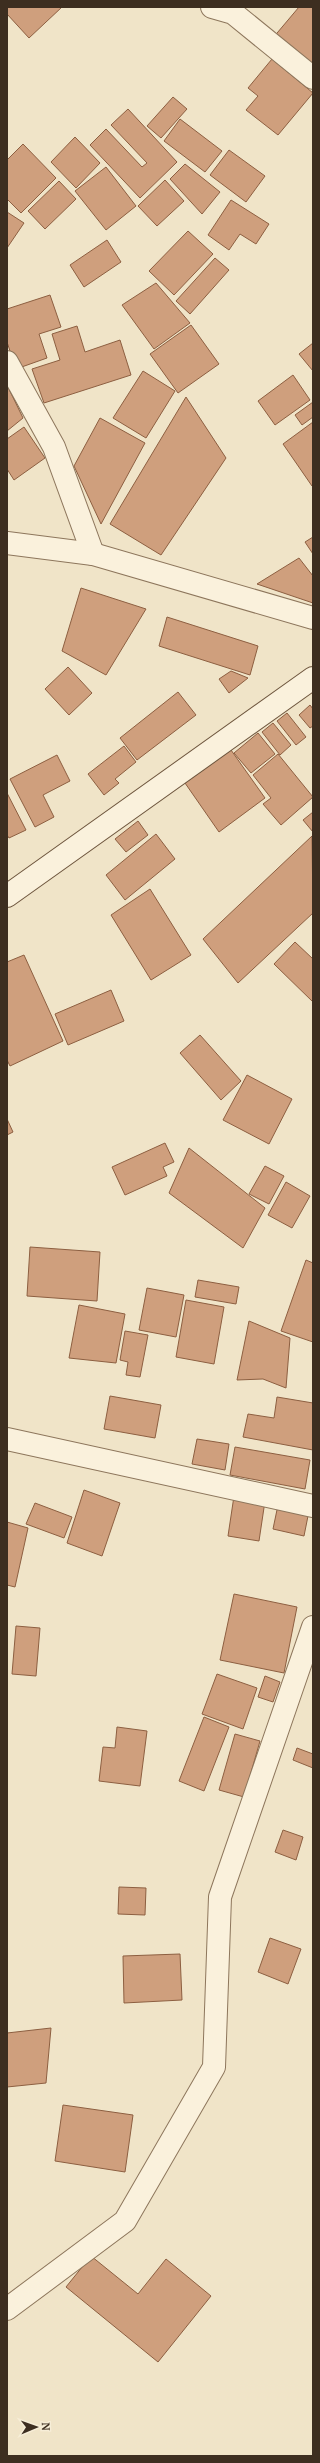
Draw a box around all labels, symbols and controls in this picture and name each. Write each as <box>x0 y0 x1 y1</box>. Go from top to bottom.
north arrow <box>16 2407 56 2447</box>
text: N <box>39 2422 53 2432</box>

